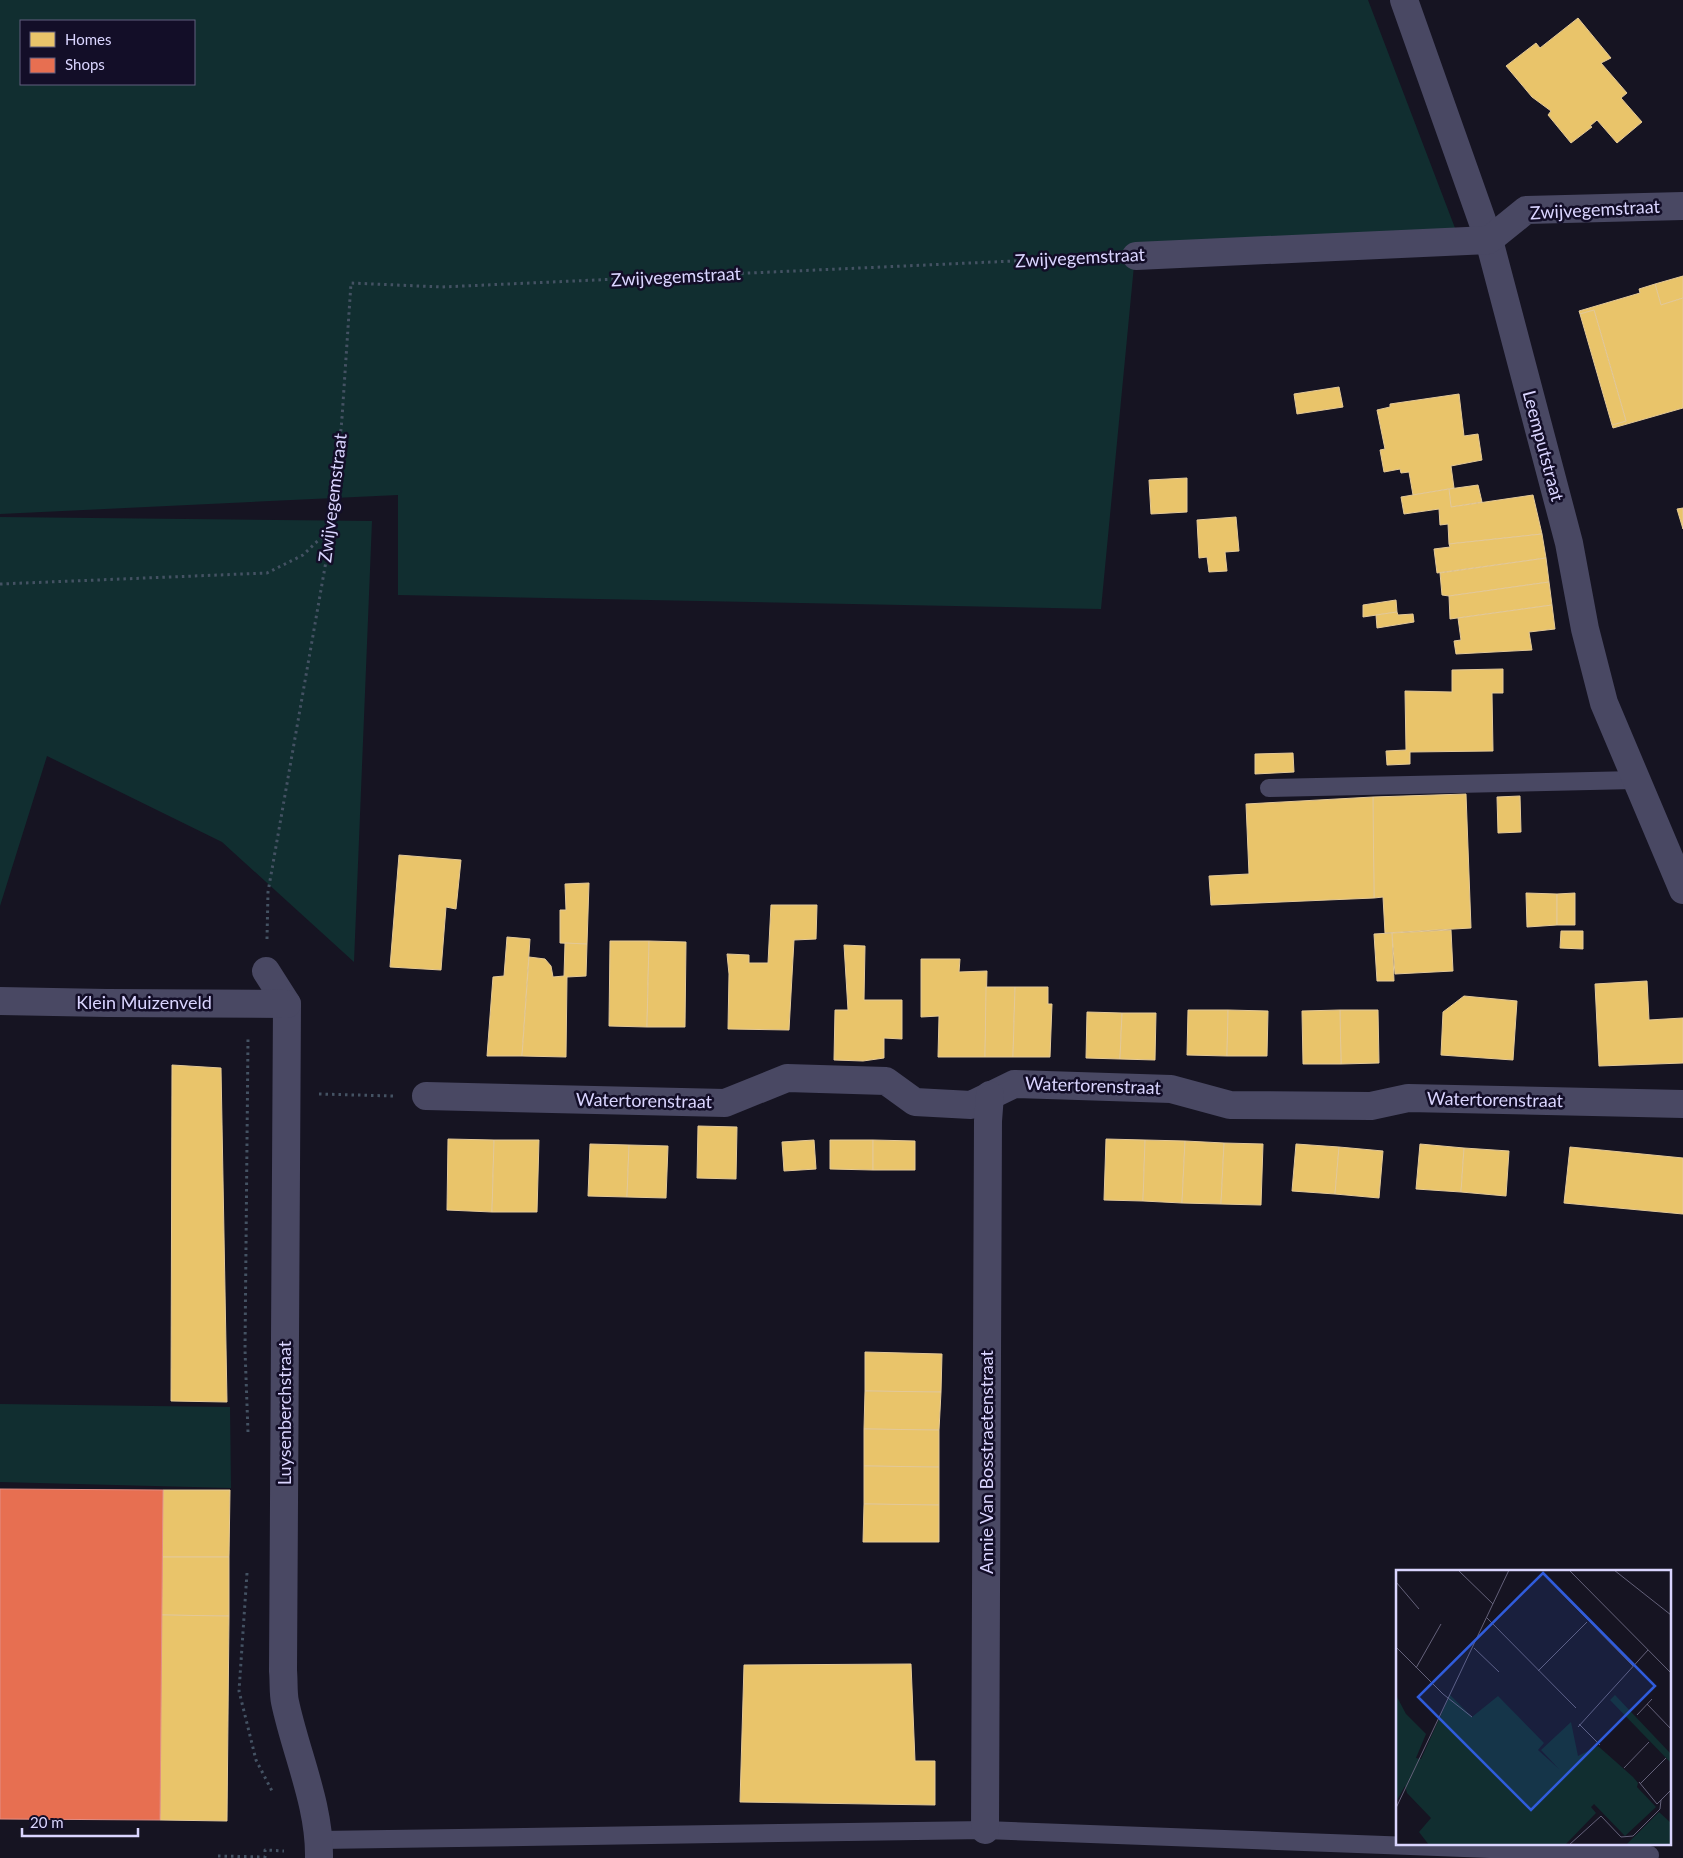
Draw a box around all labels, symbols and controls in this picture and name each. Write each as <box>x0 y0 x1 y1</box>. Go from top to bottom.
legend <box>20 20 195 85</box>
text: Homes <box>65 30 111 48</box>
text: Shops <box>65 55 105 73</box>
street label: Zwijvegemstraat <box>1529 195 1661 223</box>
street label: Zwijvegemstraat <box>1014 243 1146 271</box>
street label: Zwijvegemstraat <box>610 262 742 290</box>
street label: Leemputstraat <box>1519 388 1569 504</box>
street label: Zwijvegemstraat <box>313 431 351 564</box>
street label: Klein Muizenveld <box>76 991 212 1013</box>
street label: Watertorenstraat <box>1025 1072 1162 1098</box>
street label: Watertorenstraat <box>1427 1087 1564 1111</box>
street label: Watertorenstraat <box>576 1088 713 1112</box>
street label: Luysenberchstraat <box>273 1340 295 1485</box>
street label: Annie Van Bosstraetenstraat <box>975 1350 997 1574</box>
inset map <box>1396 1570 1670 1846</box>
scale bar <box>22 1806 139 1838</box>
text: 20 m <box>30 1813 64 1831</box>

